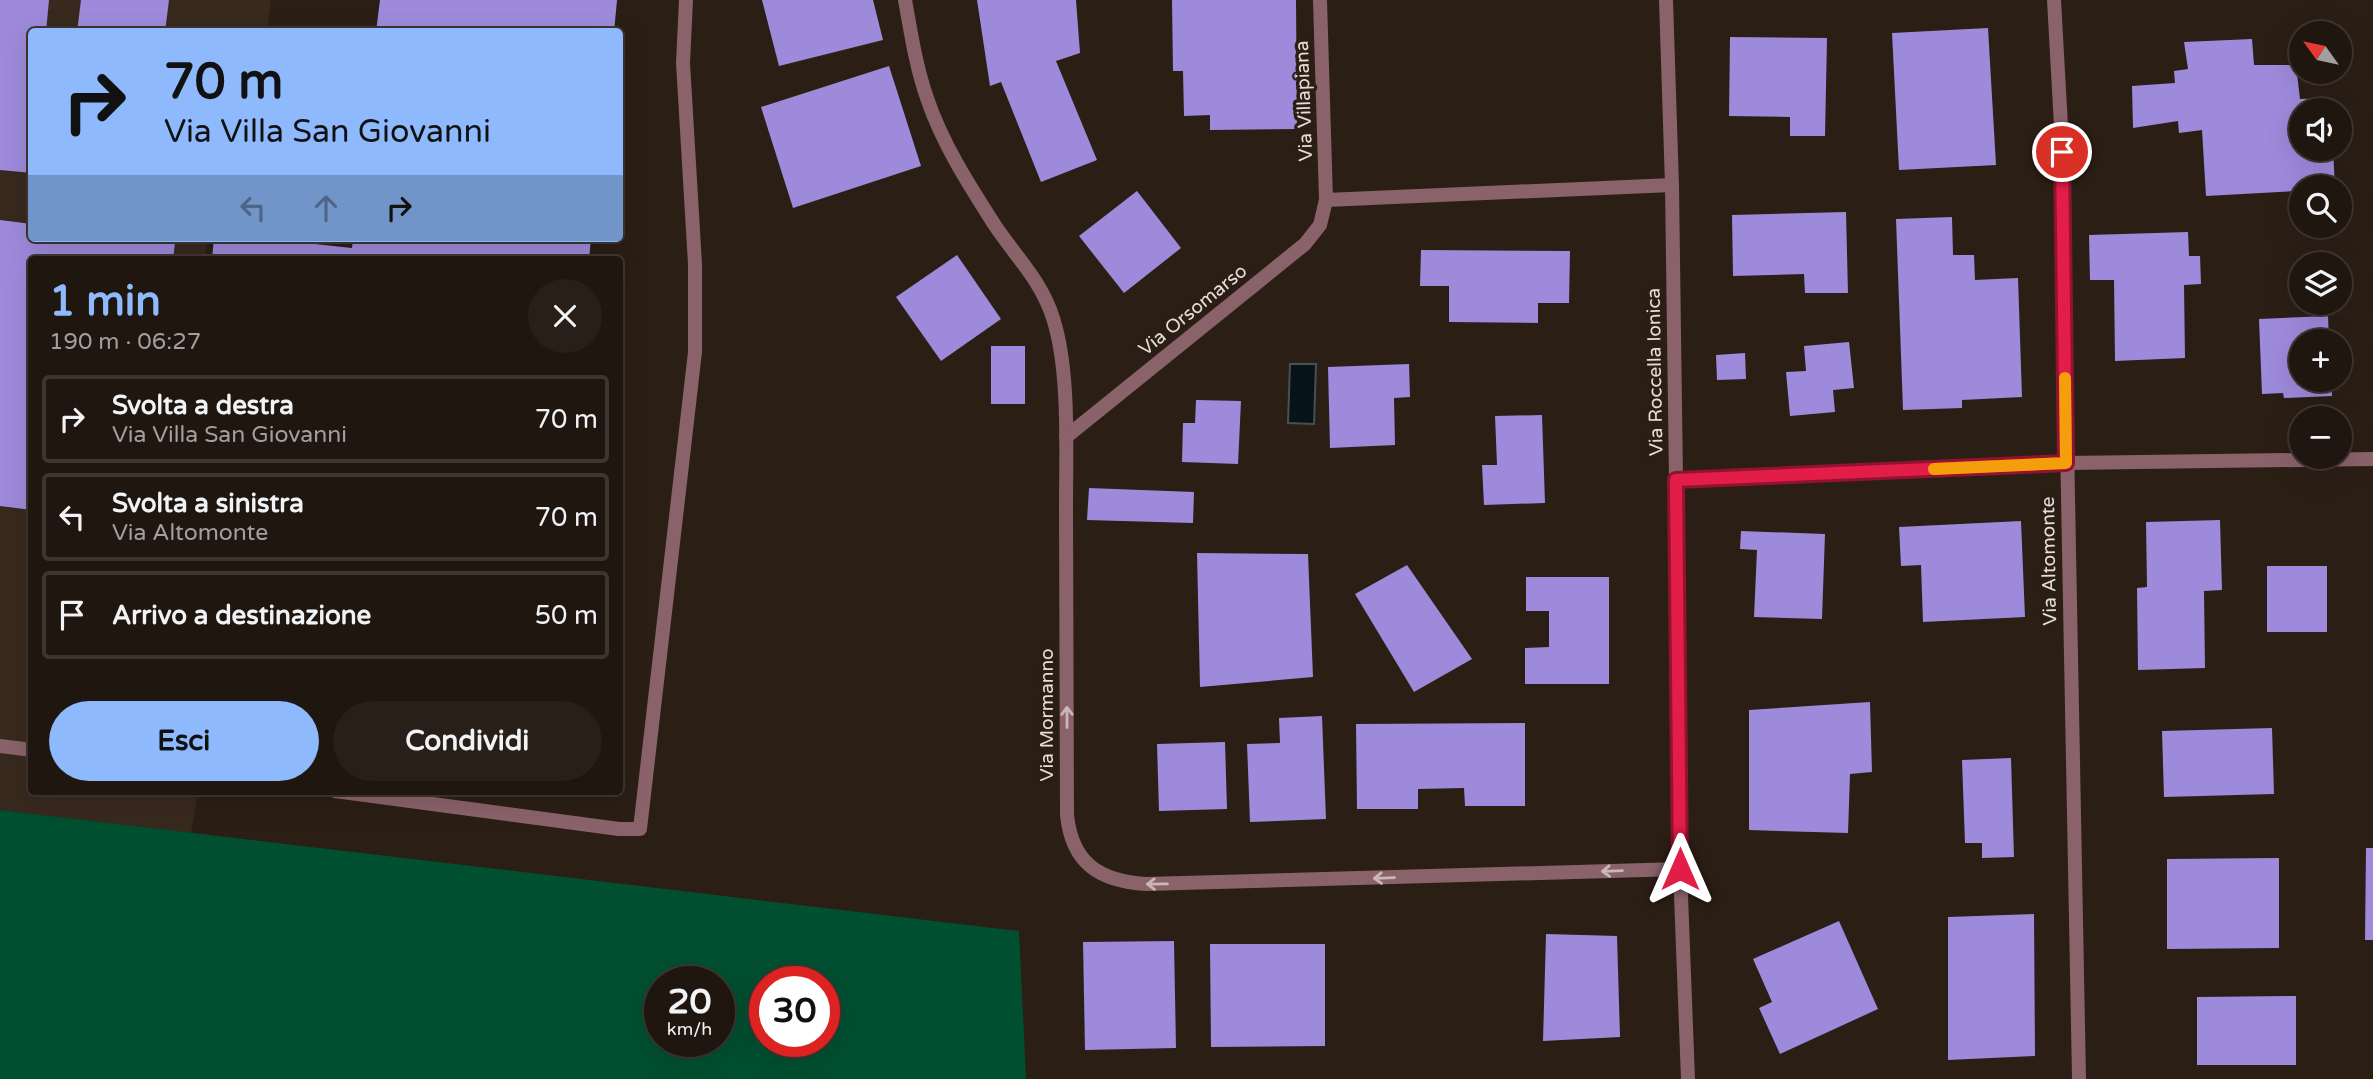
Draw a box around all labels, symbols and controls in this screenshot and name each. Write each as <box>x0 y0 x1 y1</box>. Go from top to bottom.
north arrow <box>2289 21 2352 84</box>
map controls <box>2289 21 2352 469</box>
street label: Via Villapiana <box>1291 40 1317 162</box>
text: 70 m <box>164 53 283 112</box>
icon: right <box>49 56 140 147</box>
button: sound <box>2289 98 2352 161</box>
text: Via Villa San Giovanni <box>164 113 491 151</box>
pin <box>2032 122 2092 182</box>
icon: arrive <box>2043 133 2081 171</box>
button: search <box>2289 175 2352 238</box>
icon: left <box>234 189 272 227</box>
icon: ahead <box>307 189 345 227</box>
icon: right <box>380 189 418 227</box>
button: layers <box>2289 252 2352 315</box>
street label: Via Orsomarso <box>1135 260 1251 360</box>
text: 1 min <box>49 276 161 327</box>
button: close <box>528 279 602 353</box>
street label: Via Roccella Ionica <box>1643 288 1667 456</box>
text: 190 m · 06:27 <box>49 328 201 356</box>
button: + <box>2289 329 2352 392</box>
text: Svolta a destra <box>112 390 294 421</box>
icon: right <box>53 400 91 438</box>
text: 70 m <box>535 404 598 435</box>
button: − <box>2289 406 2352 469</box>
text: Via Villa San Giovanni <box>112 421 347 449</box>
text: Svolta a sinistra <box>112 488 304 519</box>
street label: Via Altomonte <box>2037 496 2061 626</box>
icon: left <box>53 498 91 536</box>
text: 70 m <box>535 502 598 533</box>
text: Via Altomonte <box>112 519 268 547</box>
icon: arrive <box>53 596 91 634</box>
text: Arrivo a destinazione <box>112 600 371 631</box>
text: 50 m <box>535 600 598 631</box>
street label: Via Mormanno <box>1036 648 1058 782</box>
button: Esci <box>49 701 319 781</box>
button: Condividi <box>333 701 602 781</box>
one-way arrow <box>1060 706 1074 729</box>
position arrow <box>1643 832 1717 906</box>
one-way arrow <box>1600 865 1623 878</box>
one-way arrow <box>1373 871 1396 884</box>
one-way arrow <box>1146 877 1169 891</box>
speed limit sign: 30 <box>749 966 840 1057</box>
text: 20 <box>668 981 711 1023</box>
text: km/h <box>667 1018 712 1040</box>

